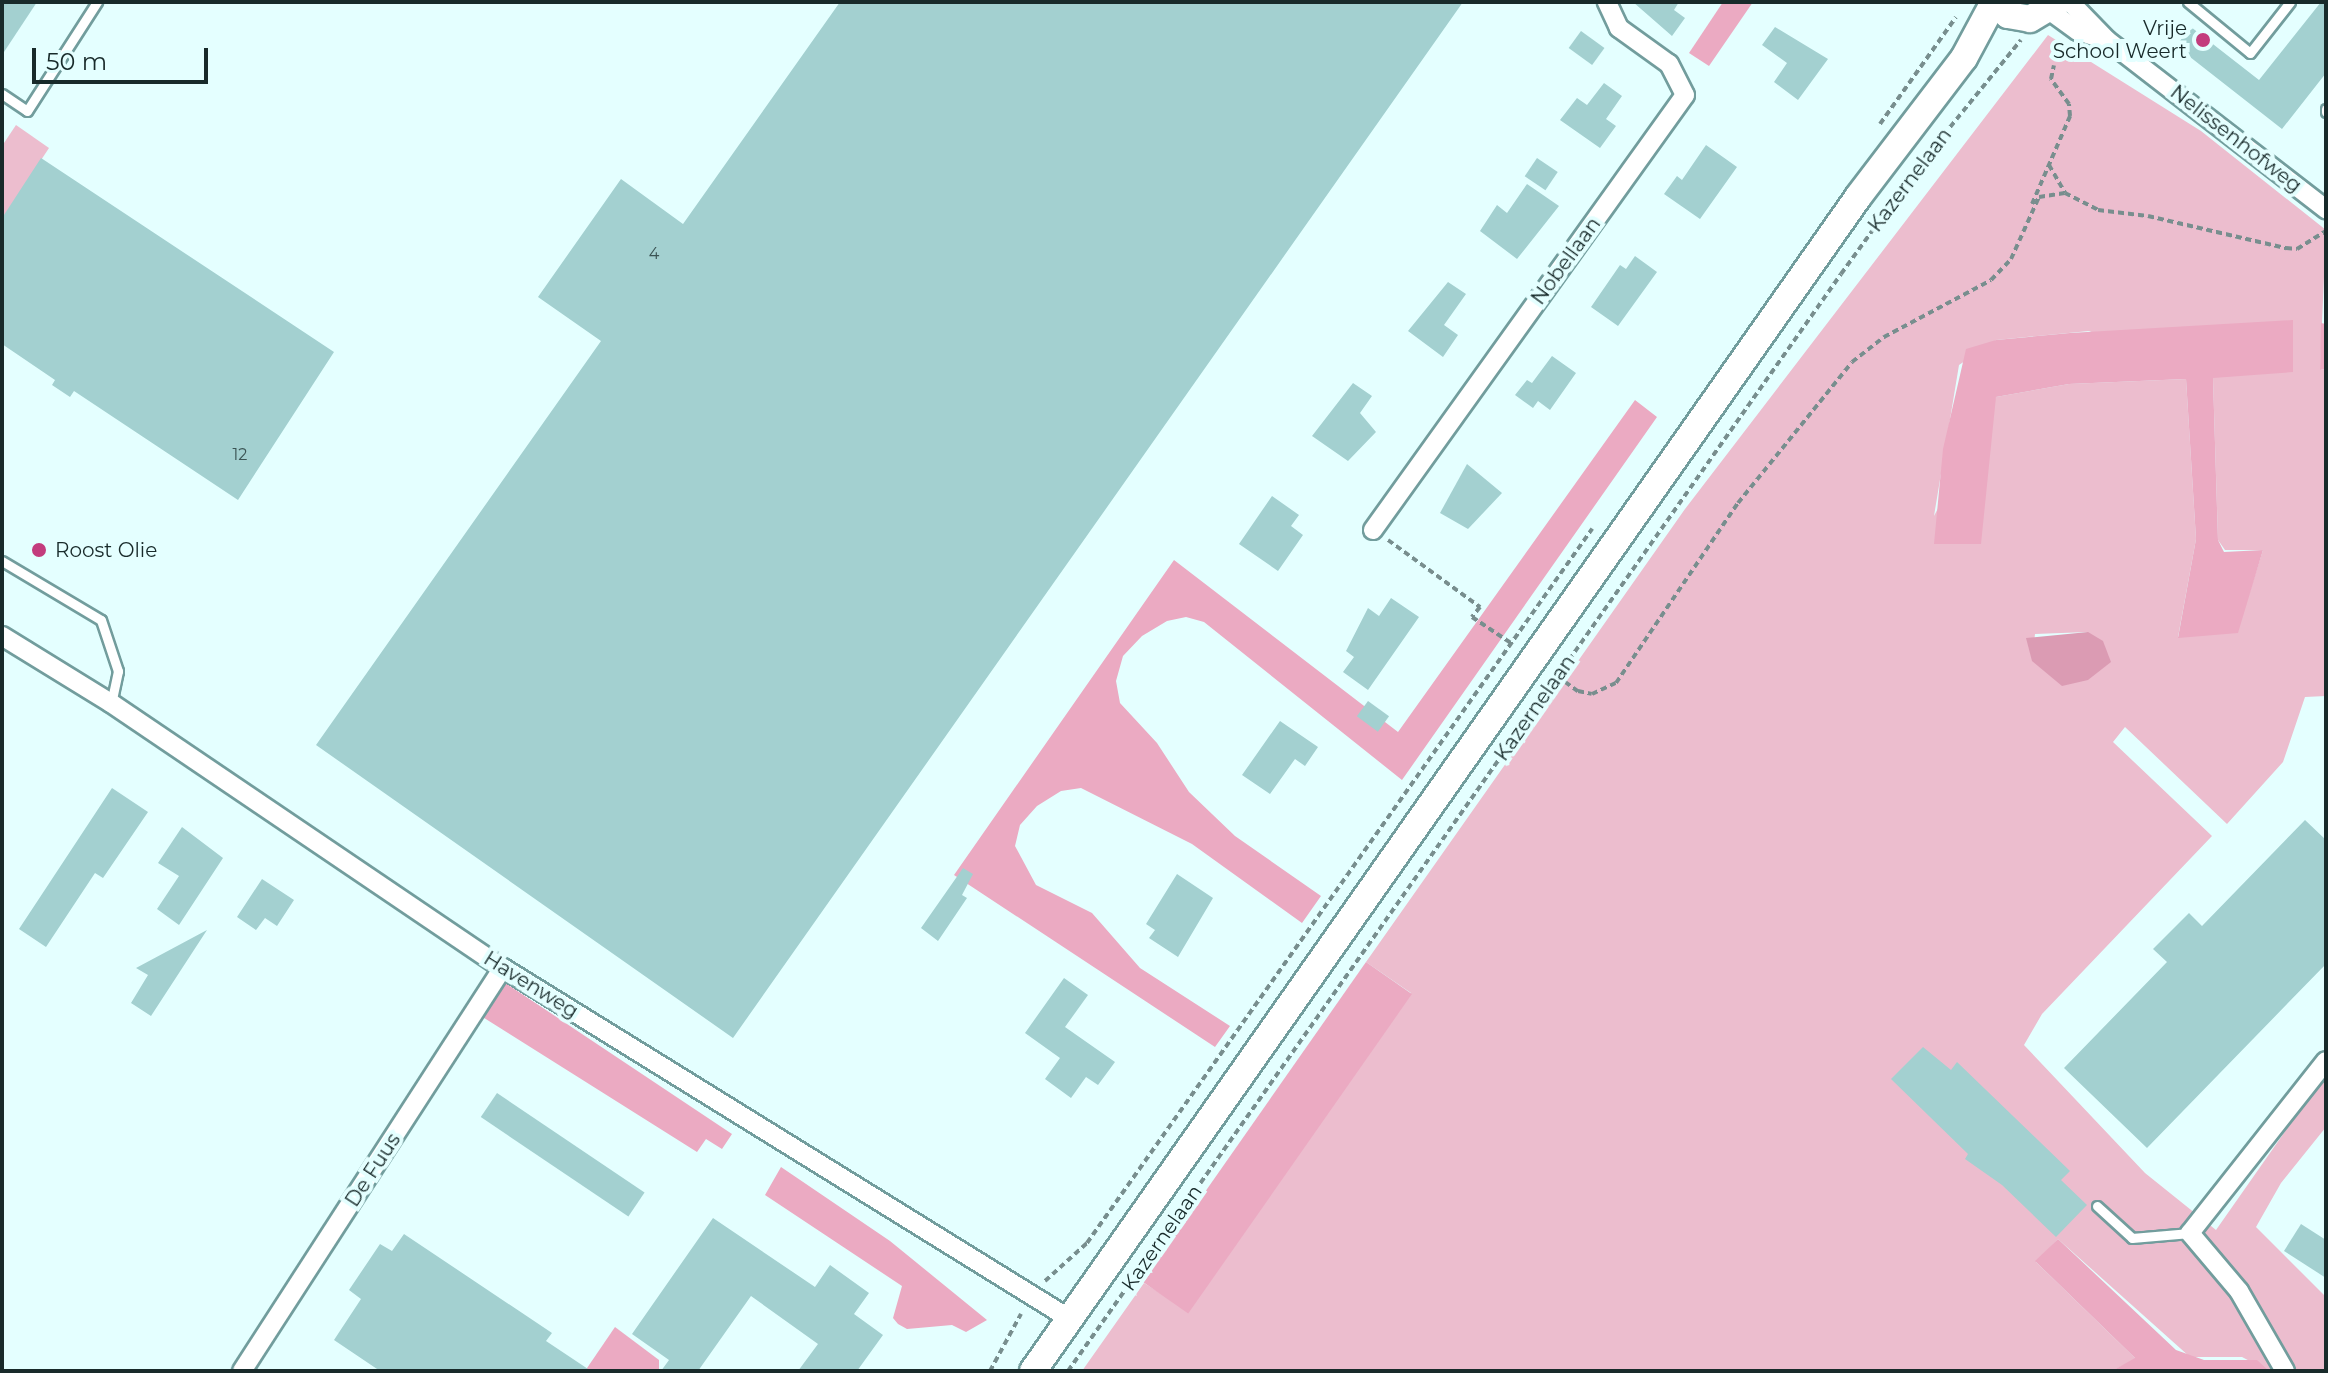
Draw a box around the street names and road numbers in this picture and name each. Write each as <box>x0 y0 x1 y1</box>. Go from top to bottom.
street label: Nelissenhofweg <box>2165 80 2307 198</box>
street label: Kazernelaan <box>1863 123 1957 237</box>
street label: Nobellaan <box>1526 213 1606 309</box>
street label: Kazernelaan <box>1490 650 1580 766</box>
street label: Havenweg <box>479 947 583 1023</box>
street label: De Fuus <box>340 1129 406 1211</box>
street label: Kazernelaan <box>1117 1180 1207 1296</box>

